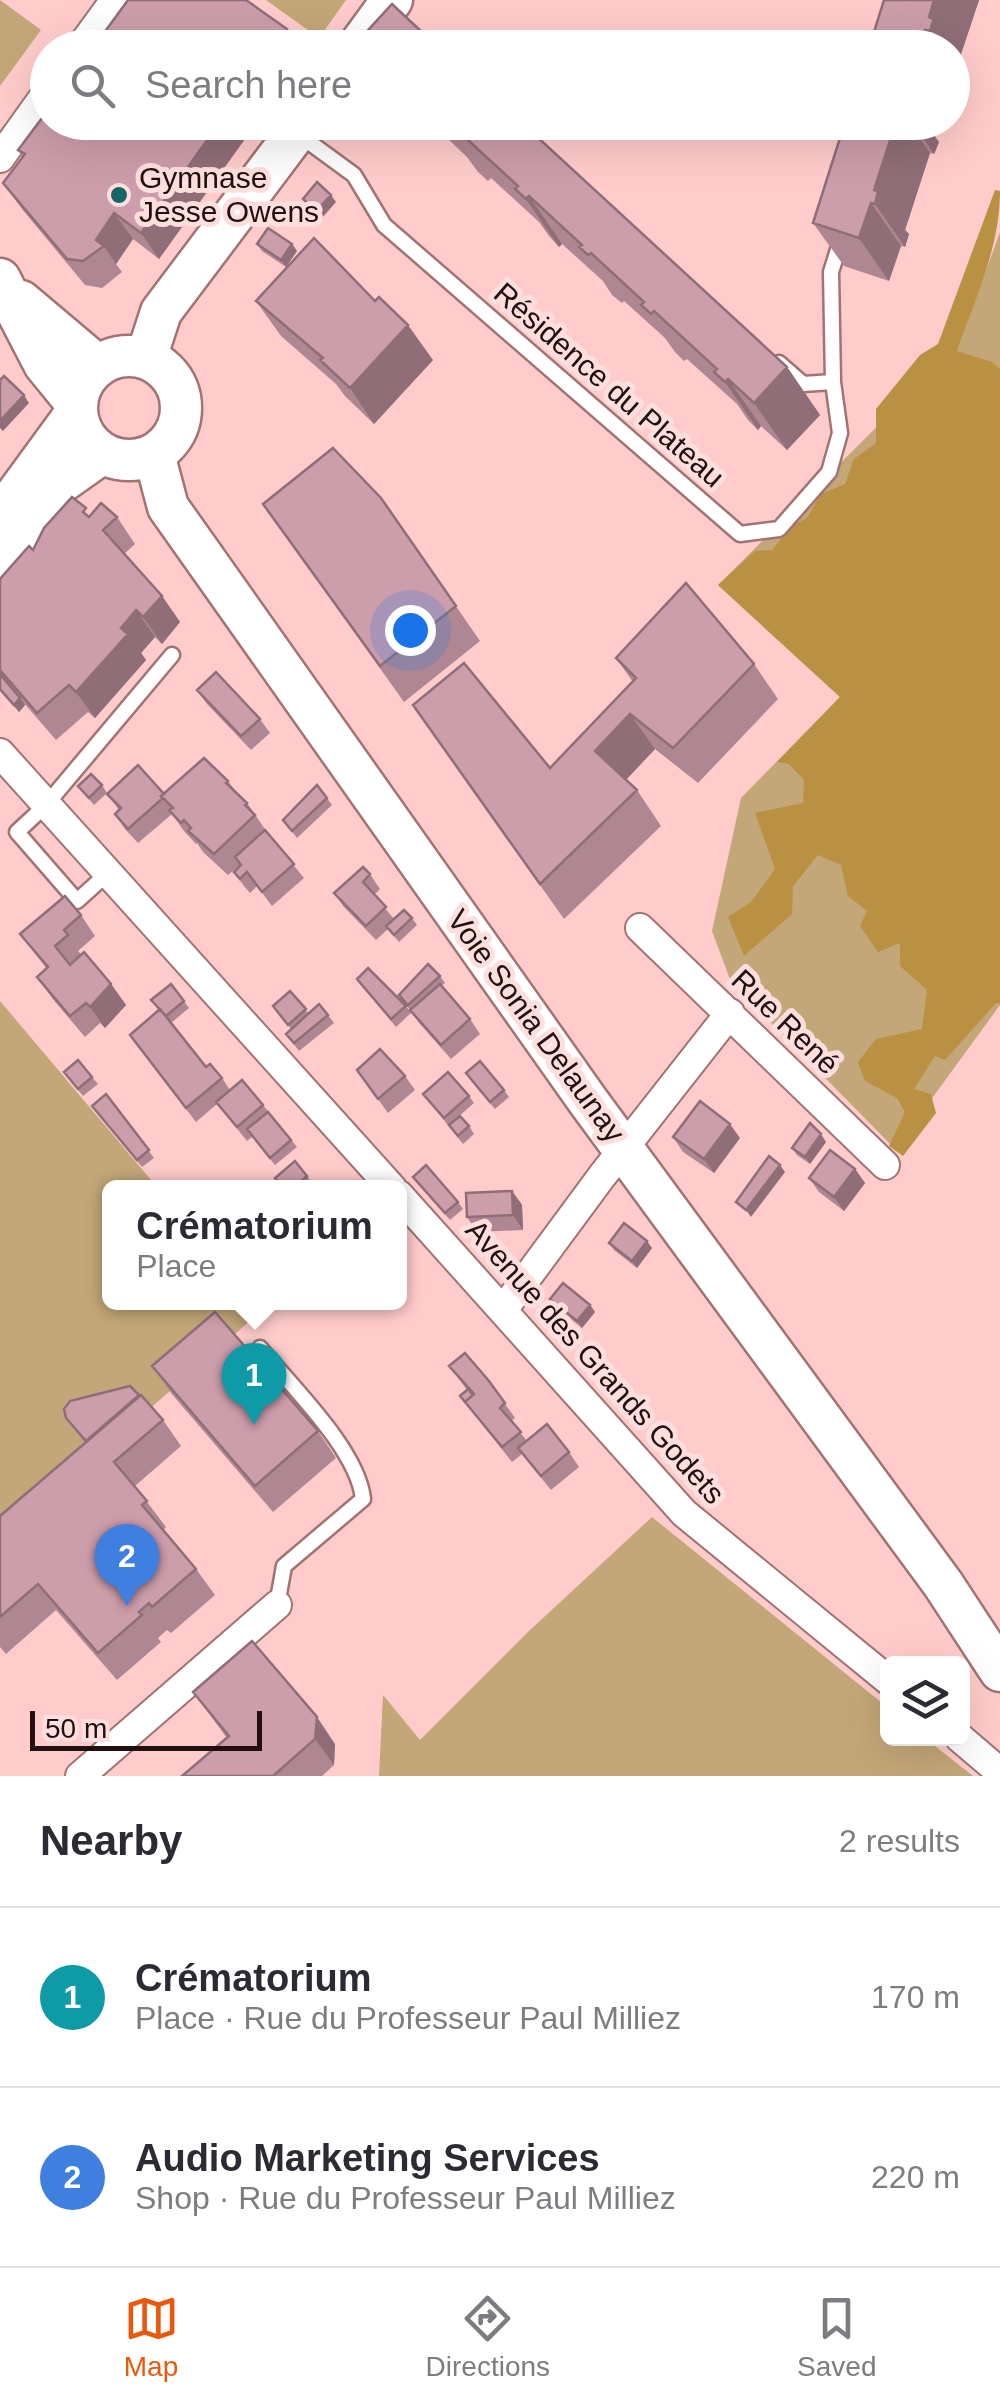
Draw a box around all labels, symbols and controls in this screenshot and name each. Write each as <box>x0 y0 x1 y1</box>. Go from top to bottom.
search box <box>30 30 970 140</box>
icon: search <box>65 58 120 113</box>
text: Search here <box>145 64 352 106</box>
place label: Gymnase Jesse Owens <box>139 161 319 228</box>
marker: Gymnase Jesse Owens <box>108 184 130 206</box>
street label: Résidence du Plateau <box>488 276 731 493</box>
your location <box>385 605 436 656</box>
street label: Voie Sonia Delaunay <box>441 903 632 1148</box>
street label: Rue René <box>725 963 845 1080</box>
popup <box>102 1180 407 1310</box>
text: Crématorium <box>136 1205 373 1247</box>
street label: Avenue des Grands Godets <box>459 1213 731 1510</box>
text: Place <box>136 1248 216 1284</box>
pin: 1 <box>222 1342 286 1425</box>
pin: 2 <box>94 1524 160 1606</box>
map controls <box>880 1656 970 1746</box>
button: layers <box>880 1656 970 1746</box>
scale bar <box>30 1706 262 1750</box>
text: 50 m <box>45 1713 107 1744</box>
text: Nearby <box>40 1817 182 1864</box>
text: 2 results <box>839 1823 960 1859</box>
text: Crématorium <box>135 1957 372 1999</box>
text: 1 <box>64 1979 81 2015</box>
text: 170 m <box>871 1979 960 2015</box>
text: Place · Rue du Professeur Paul Milliez <box>135 2000 681 2036</box>
text: Audio Marketing Services <box>135 2137 600 2179</box>
text: 2 <box>64 2159 81 2195</box>
text: 220 m <box>871 2159 960 2195</box>
text: Shop · Rue du Professeur Paul Milliez <box>135 2180 676 2216</box>
tab: Map <box>124 2291 179 2383</box>
tab: Directions <box>426 2291 550 2383</box>
tab: Saved <box>797 2291 876 2383</box>

